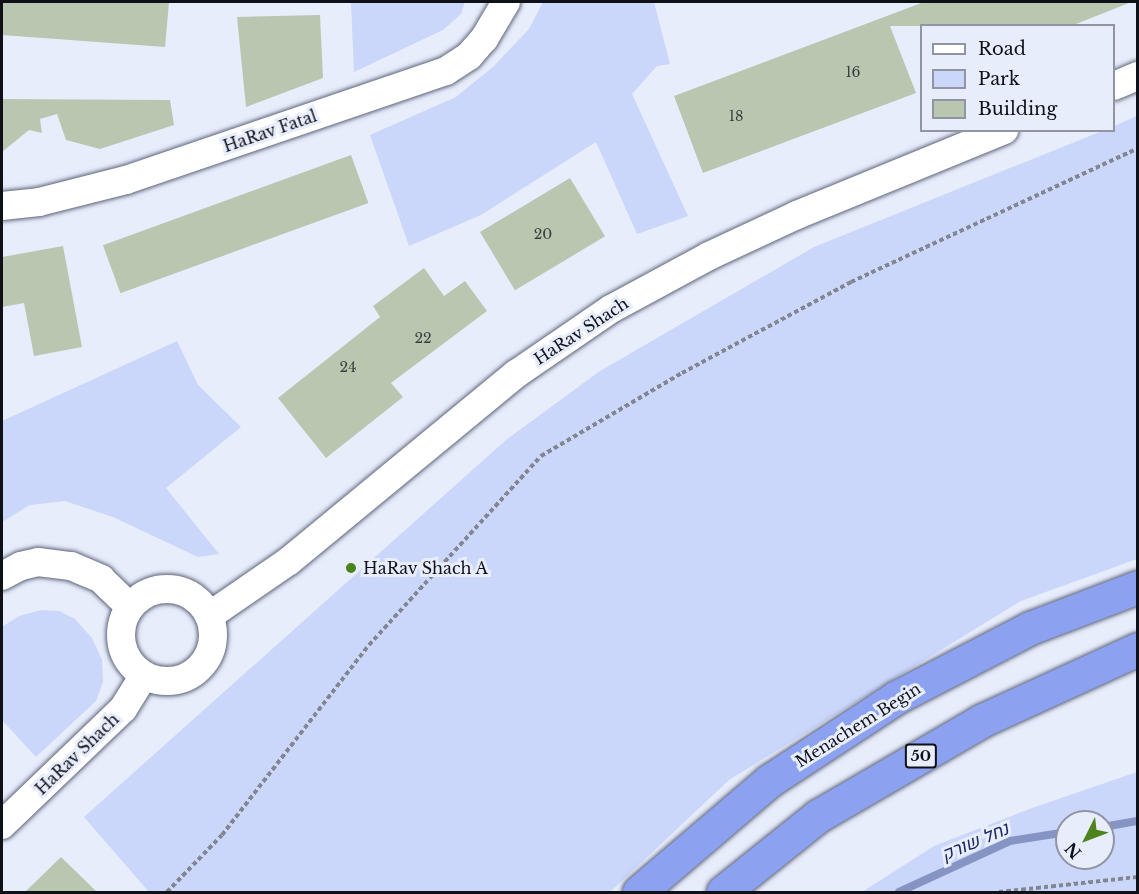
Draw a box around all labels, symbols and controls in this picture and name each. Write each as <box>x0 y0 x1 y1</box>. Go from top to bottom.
legend <box>920 24 1115 132</box>
text: Road <box>978 38 1026 60</box>
house number: 16 <box>845 64 861 80</box>
text: Park <box>978 68 1020 90</box>
text: Building <box>978 98 1057 120</box>
street label: HaRav Fatal <box>220 106 320 156</box>
house number: 18 <box>729 108 743 124</box>
house number: 20 <box>534 226 552 242</box>
street label: HaRav Shach <box>530 293 632 369</box>
house number: 22 <box>414 330 432 346</box>
house number: 24 <box>340 359 356 375</box>
place label: HaRav Shach A <box>363 558 489 578</box>
marker: HaRav Shach A <box>344 561 358 575</box>
street label: Menachem Begin <box>792 679 924 771</box>
street label: HaRav Shach <box>31 709 123 799</box>
road number: 50 <box>904 744 938 768</box>
north arrow <box>1055 810 1115 870</box>
water label: נחל שורק <box>938 818 1012 866</box>
text: N <box>1061 838 1086 863</box>

